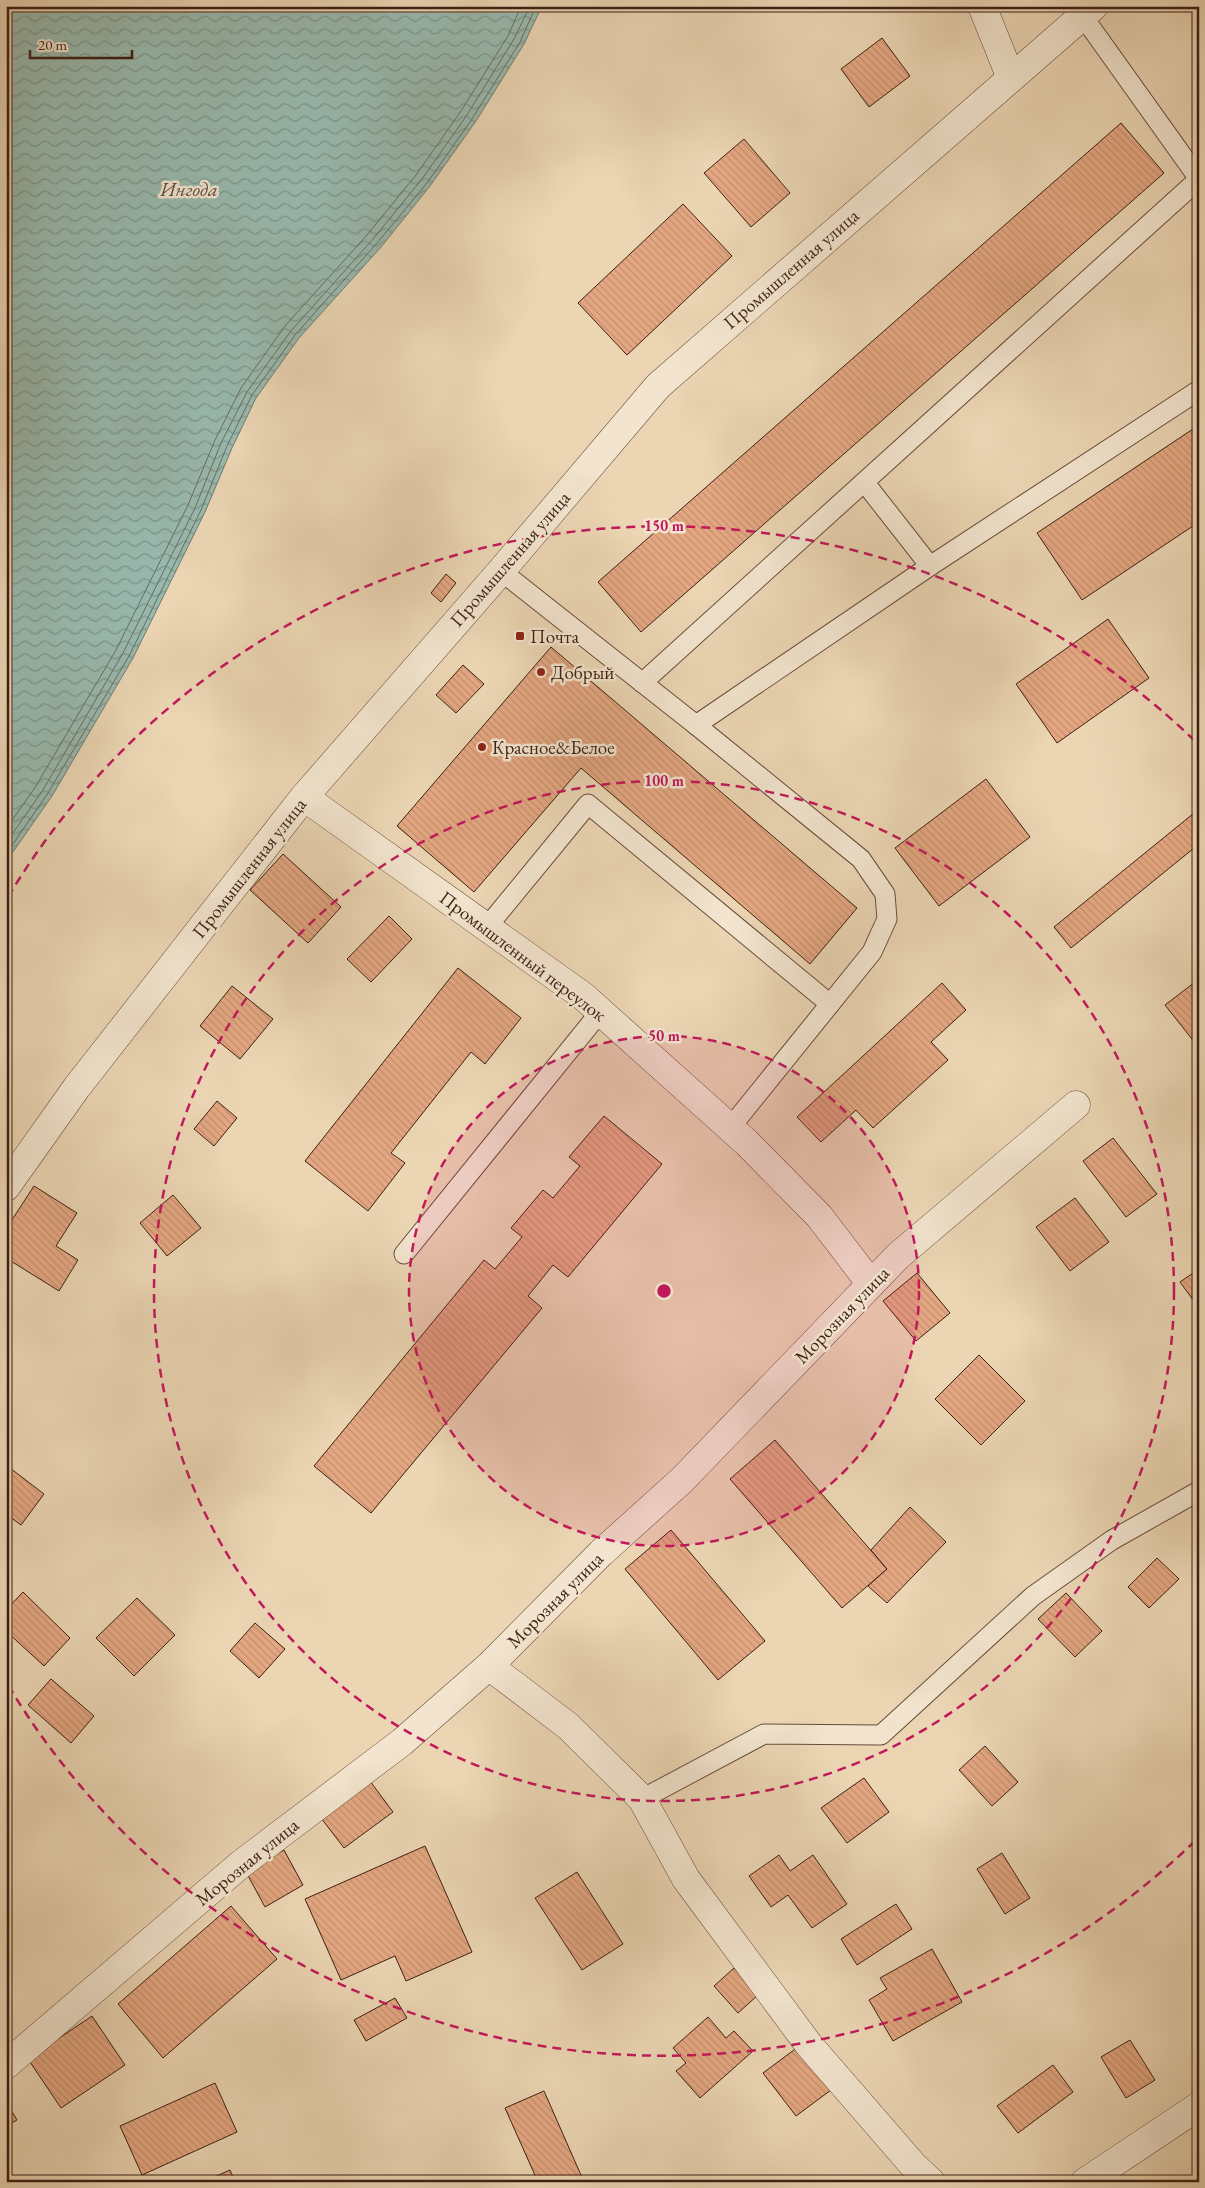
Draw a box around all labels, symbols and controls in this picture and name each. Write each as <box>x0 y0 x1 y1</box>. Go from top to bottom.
scale bar <box>30 28 132 60</box>
text: 20 m <box>38 35 67 54</box>
water label: Ингода <box>159 176 218 202</box>
street label: Промышленная улица <box>718 203 864 335</box>
street label: Промышленная улица <box>444 486 576 632</box>
text: 150 m <box>644 516 684 535</box>
place label: Почта <box>530 624 579 649</box>
marker: Почта <box>514 630 526 642</box>
place label: Добрый <box>551 660 614 685</box>
marker: Добрый <box>535 666 547 678</box>
place label: Красное&Белое <box>492 735 615 760</box>
marker: Красное&Белое <box>476 741 488 753</box>
text: 100 m <box>644 771 684 790</box>
street label: Промышленная улица <box>186 792 312 943</box>
street label: Промышленный переулок <box>434 885 612 1027</box>
text: 50 m <box>648 1026 680 1045</box>
street label: Морозная улица <box>789 1261 895 1369</box>
centre of rings <box>655 1282 673 1300</box>
street label: Морозная улица <box>501 1546 609 1654</box>
street label: Морозная улица <box>190 1812 304 1912</box>

